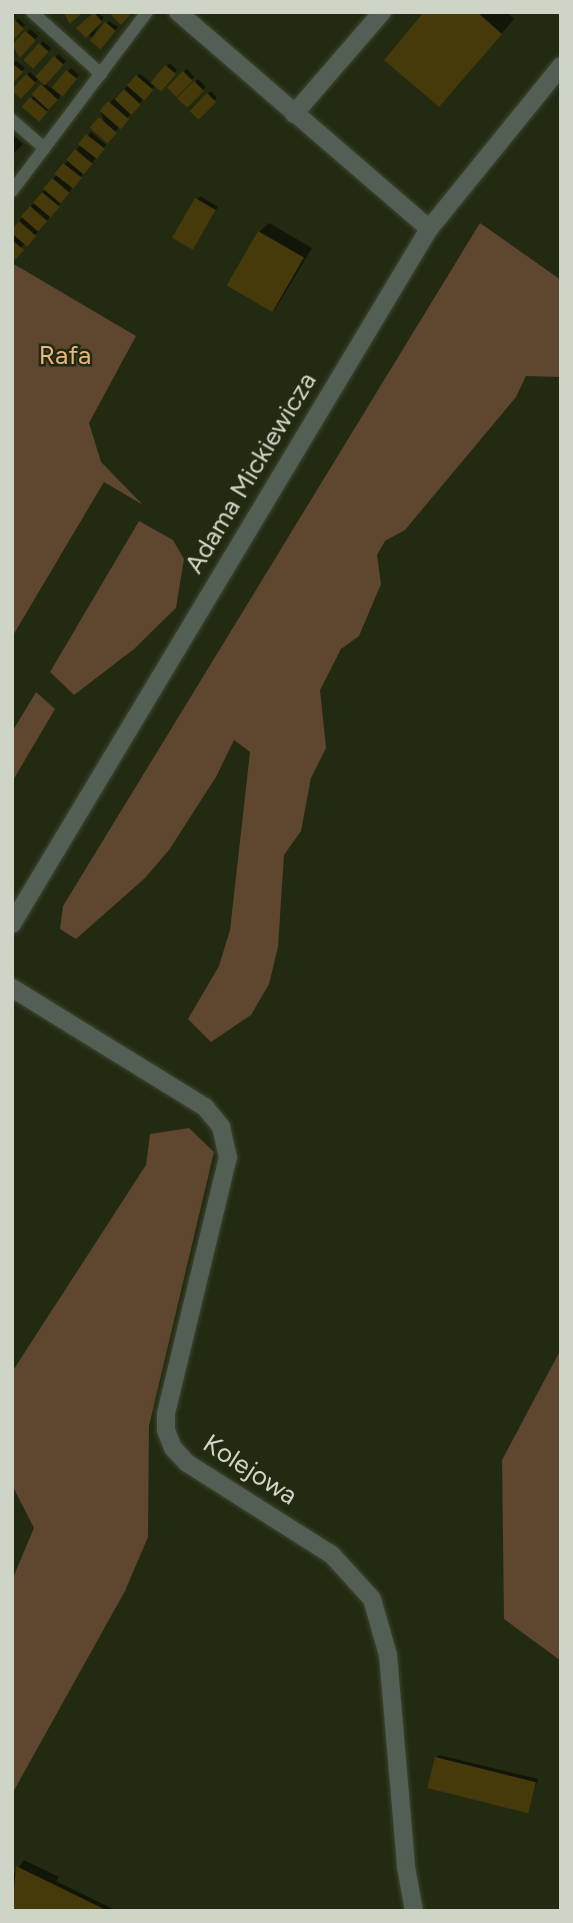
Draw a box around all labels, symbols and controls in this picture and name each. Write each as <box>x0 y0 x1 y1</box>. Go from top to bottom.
park label: Rafa <box>39 340 91 372</box>
street label: Adama Mickiewicza <box>179 367 323 579</box>
street label: Kolejowa <box>197 1428 303 1512</box>

